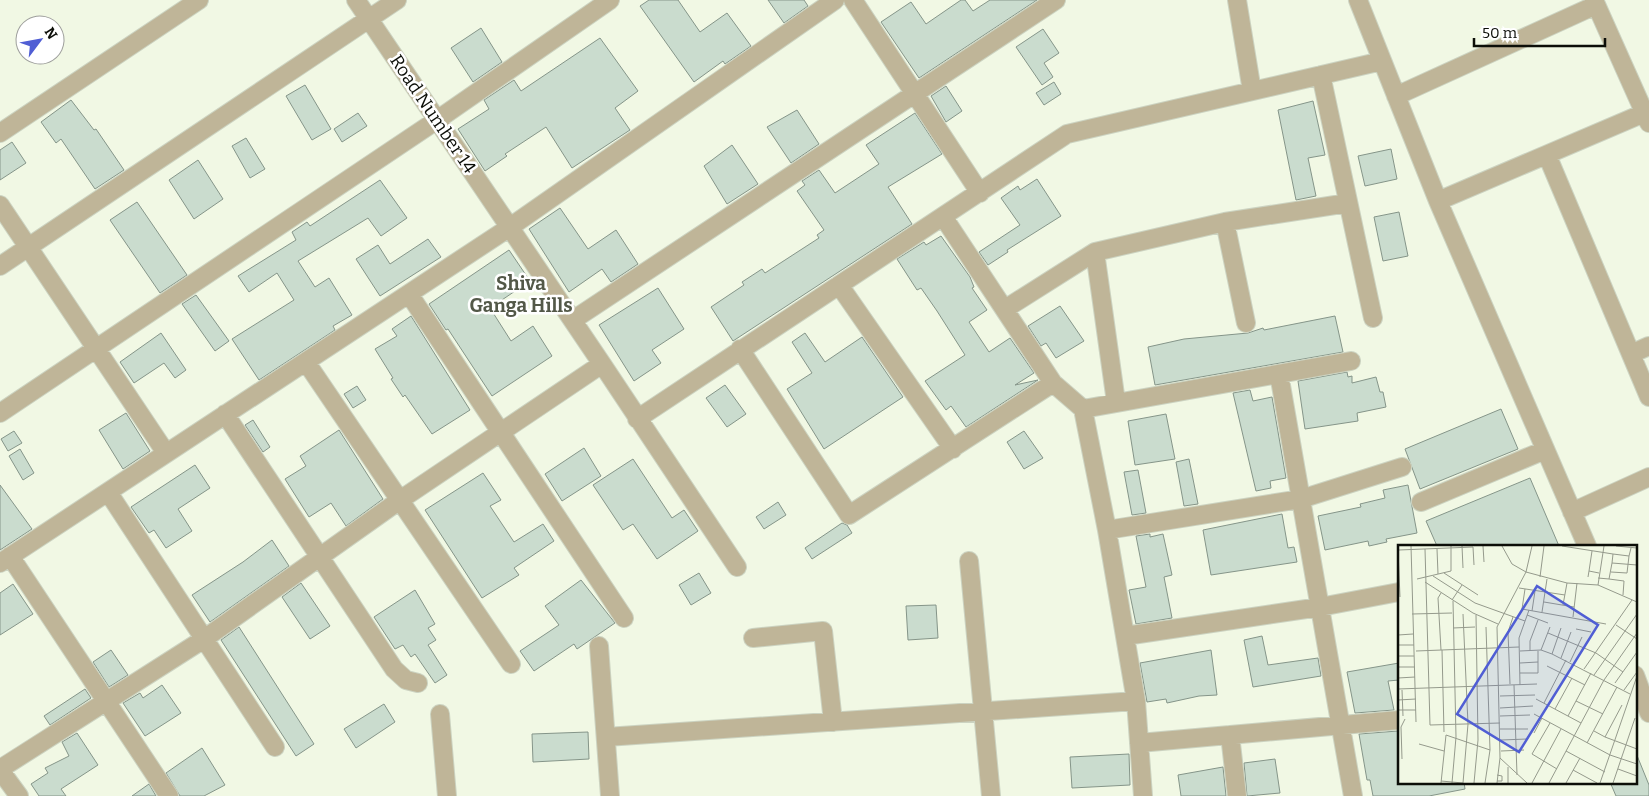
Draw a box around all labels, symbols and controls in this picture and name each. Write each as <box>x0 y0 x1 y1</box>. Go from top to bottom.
north arrow <box>15 15 65 65</box>
scale bar <box>1474 15 1605 47</box>
text: N <box>41 24 61 43</box>
text: 50 m <box>1482 24 1518 42</box>
street label: Road Number 14 <box>385 51 481 178</box>
district label: Shiva Ganga Hills <box>469 272 573 317</box>
inset map <box>1398 545 1636 784</box>

